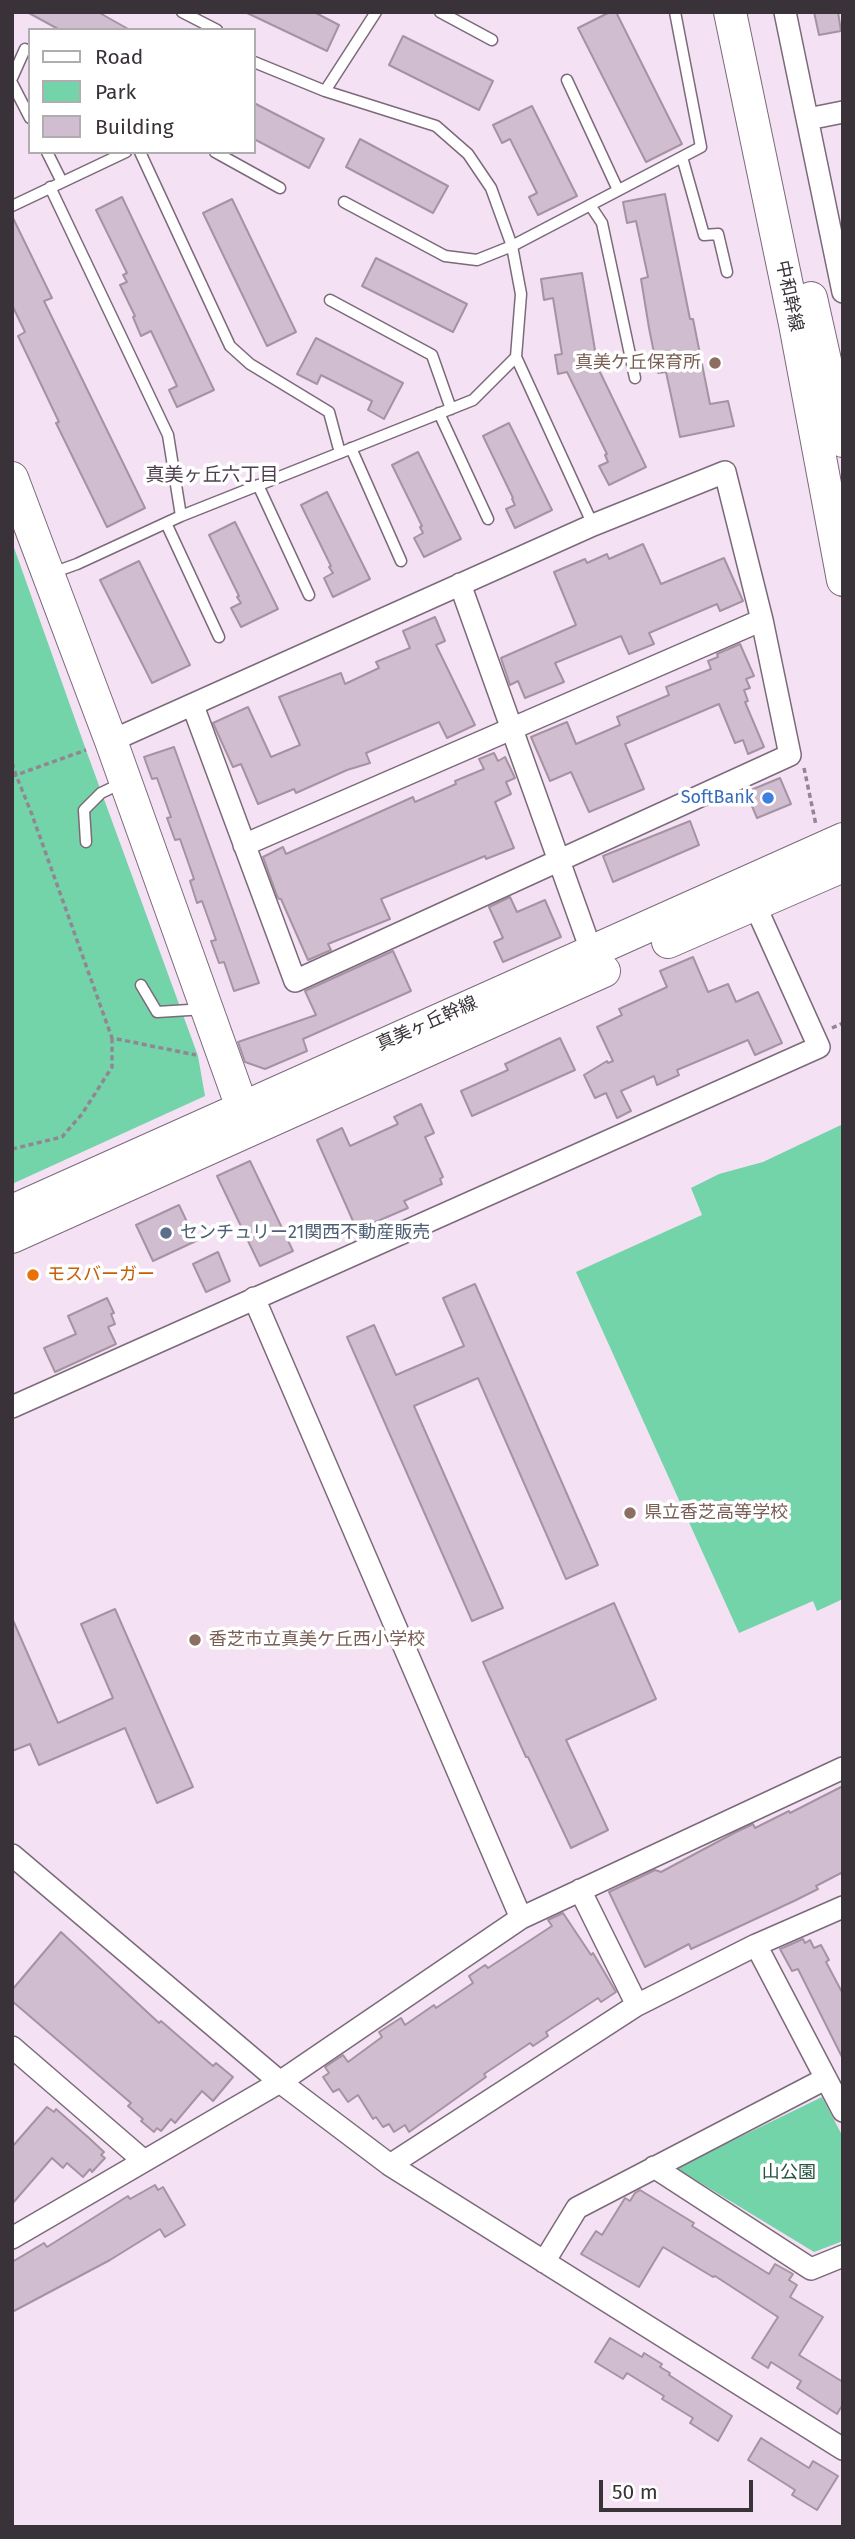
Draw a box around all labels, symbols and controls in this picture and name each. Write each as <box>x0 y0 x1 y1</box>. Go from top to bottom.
legend <box>28 28 256 154</box>
text: Road <box>95 44 143 70</box>
text: Park <box>95 79 136 105</box>
text: Building <box>95 114 174 140</box>
street label: 中和幹線 <box>771 259 807 333</box>
place label: 真美ケ丘保育所 <box>575 352 701 374</box>
marker: 真美ケ丘保育所 <box>707 355 723 371</box>
district label: 真美ヶ丘六丁目 <box>146 465 278 487</box>
place label: SoftBank <box>681 787 754 809</box>
marker: SoftBank <box>760 790 776 806</box>
street label: 真美ヶ丘幹線 <box>373 992 481 1056</box>
place label: センチュリー21関西不動産販売 <box>180 1222 430 1244</box>
marker: センチュリー21関西不動産販売 <box>158 1225 174 1241</box>
place label: モスバーガー <box>47 1264 155 1286</box>
marker: モスバーガー <box>25 1267 41 1283</box>
place label: 県立香芝高等学校 <box>644 1502 788 1524</box>
marker: 県立香芝高等学校 <box>622 1505 638 1521</box>
place label: 香芝市立真美ケ丘西小学校 <box>209 1629 425 1651</box>
marker: 香芝市立真美ケ丘西小学校 <box>187 1632 203 1648</box>
park label: 山公園 <box>762 2162 816 2184</box>
scale bar <box>603 2466 757 2510</box>
text: 50 m <box>612 2479 658 2505</box>

